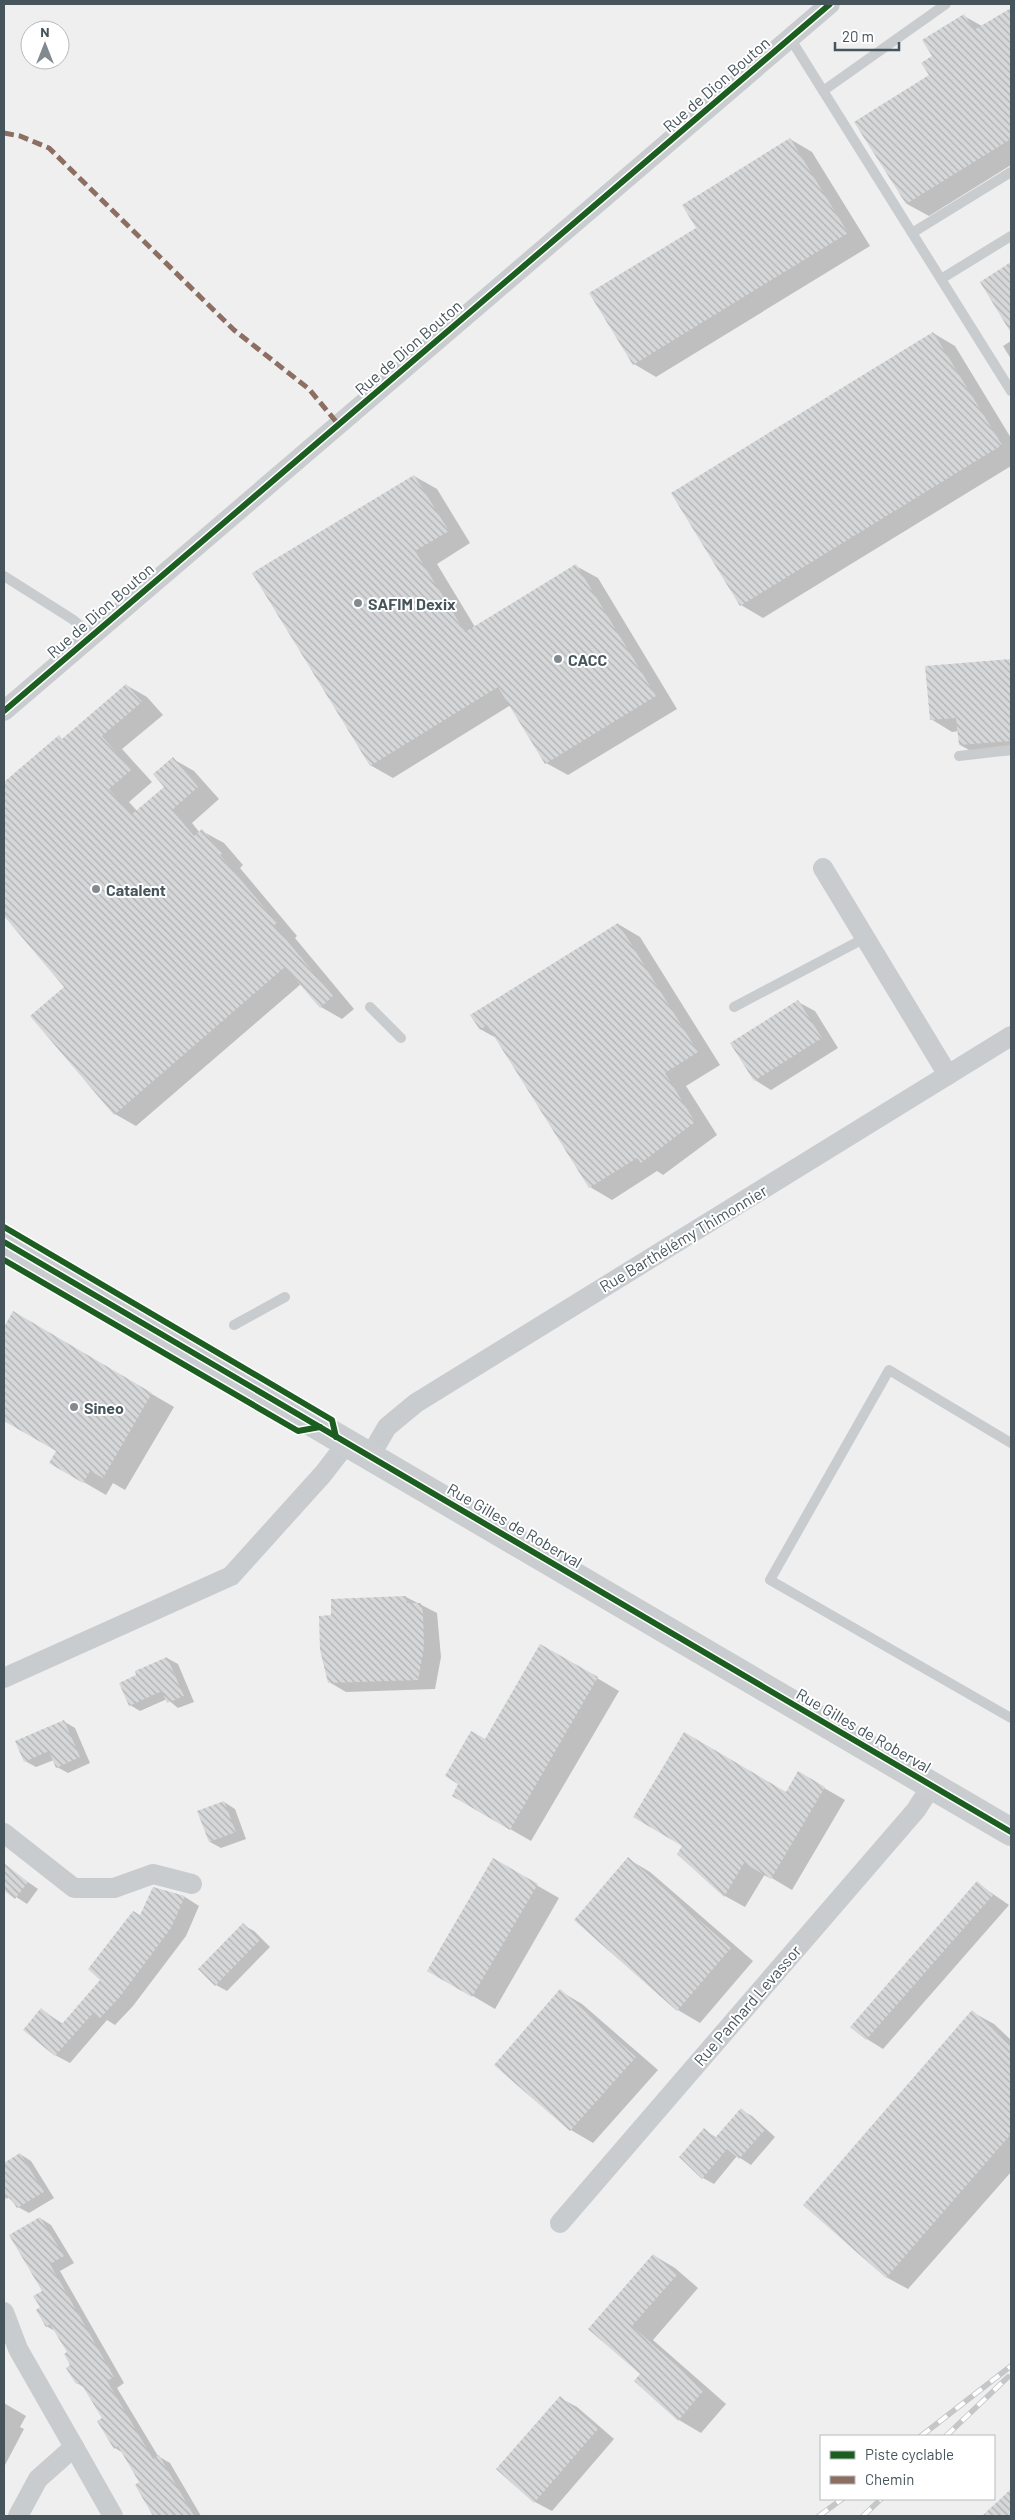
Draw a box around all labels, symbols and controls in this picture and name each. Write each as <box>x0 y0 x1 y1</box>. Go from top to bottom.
north arrow <box>20 20 70 70</box>
scale bar <box>835 20 899 52</box>
text: N <box>40 23 50 40</box>
text: 20 m <box>842 27 874 45</box>
street label: Rue de Dion Bouton <box>659 32 773 136</box>
street label: Rue de Dion Bouton <box>351 295 465 399</box>
street label: Rue de Dion Bouton <box>43 558 157 662</box>
place label: SAFIM Dexix <box>368 594 456 613</box>
marker: SAFIM Dexix <box>352 597 364 609</box>
place label: CACC <box>568 650 608 669</box>
marker: CACC <box>552 653 564 665</box>
place label: Catalent <box>106 880 166 899</box>
marker: Catalent <box>90 883 102 895</box>
street label: Rue Barthélémy Thimonnier <box>596 1180 770 1296</box>
place label: Sineo <box>84 1398 124 1417</box>
marker: Sineo <box>68 1401 80 1413</box>
street label: Rue Gilles de Roberval <box>444 1479 586 1571</box>
street label: Rue Gilles de Roberval <box>793 1684 935 1776</box>
street label: Rue Panhard Levassor <box>689 1941 805 2069</box>
legend <box>820 2435 995 2500</box>
text: Piste cyclable <box>865 2445 954 2463</box>
text: Chemin <box>865 2470 914 2488</box>

